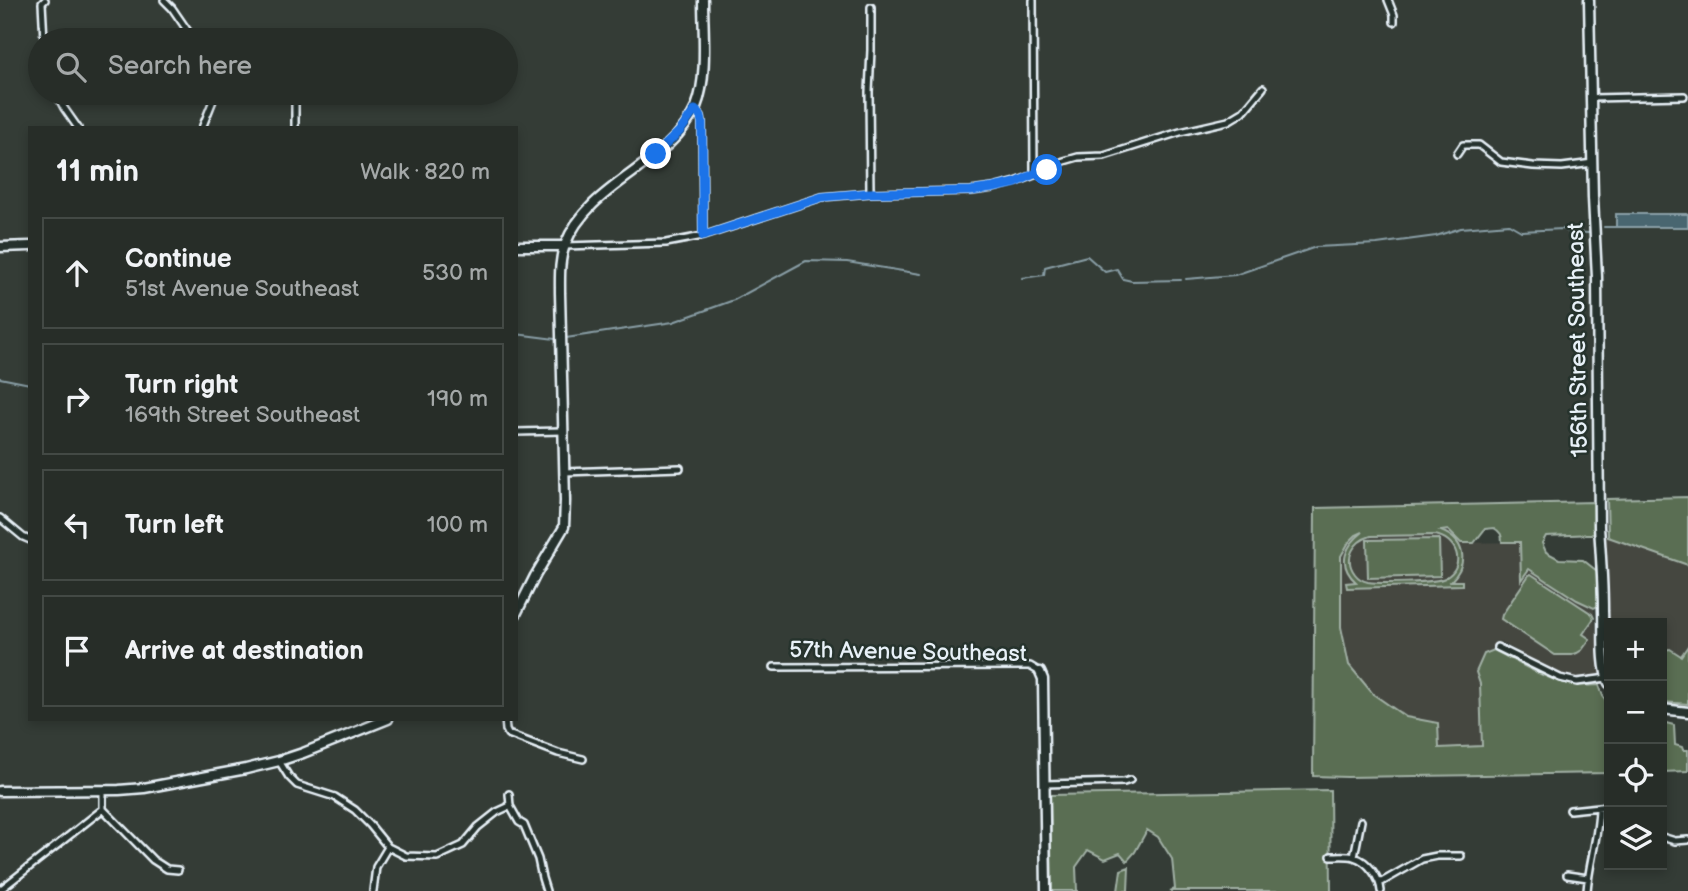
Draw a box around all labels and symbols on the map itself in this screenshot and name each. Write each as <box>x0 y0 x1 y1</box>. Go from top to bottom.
route end <box>640 138 671 169</box>
route start <box>1031 154 1062 185</box>
street label: 156th Street Southeast <box>1562 222 1594 458</box>
street label: 57th Avenue Southeast <box>789 636 1027 668</box>

